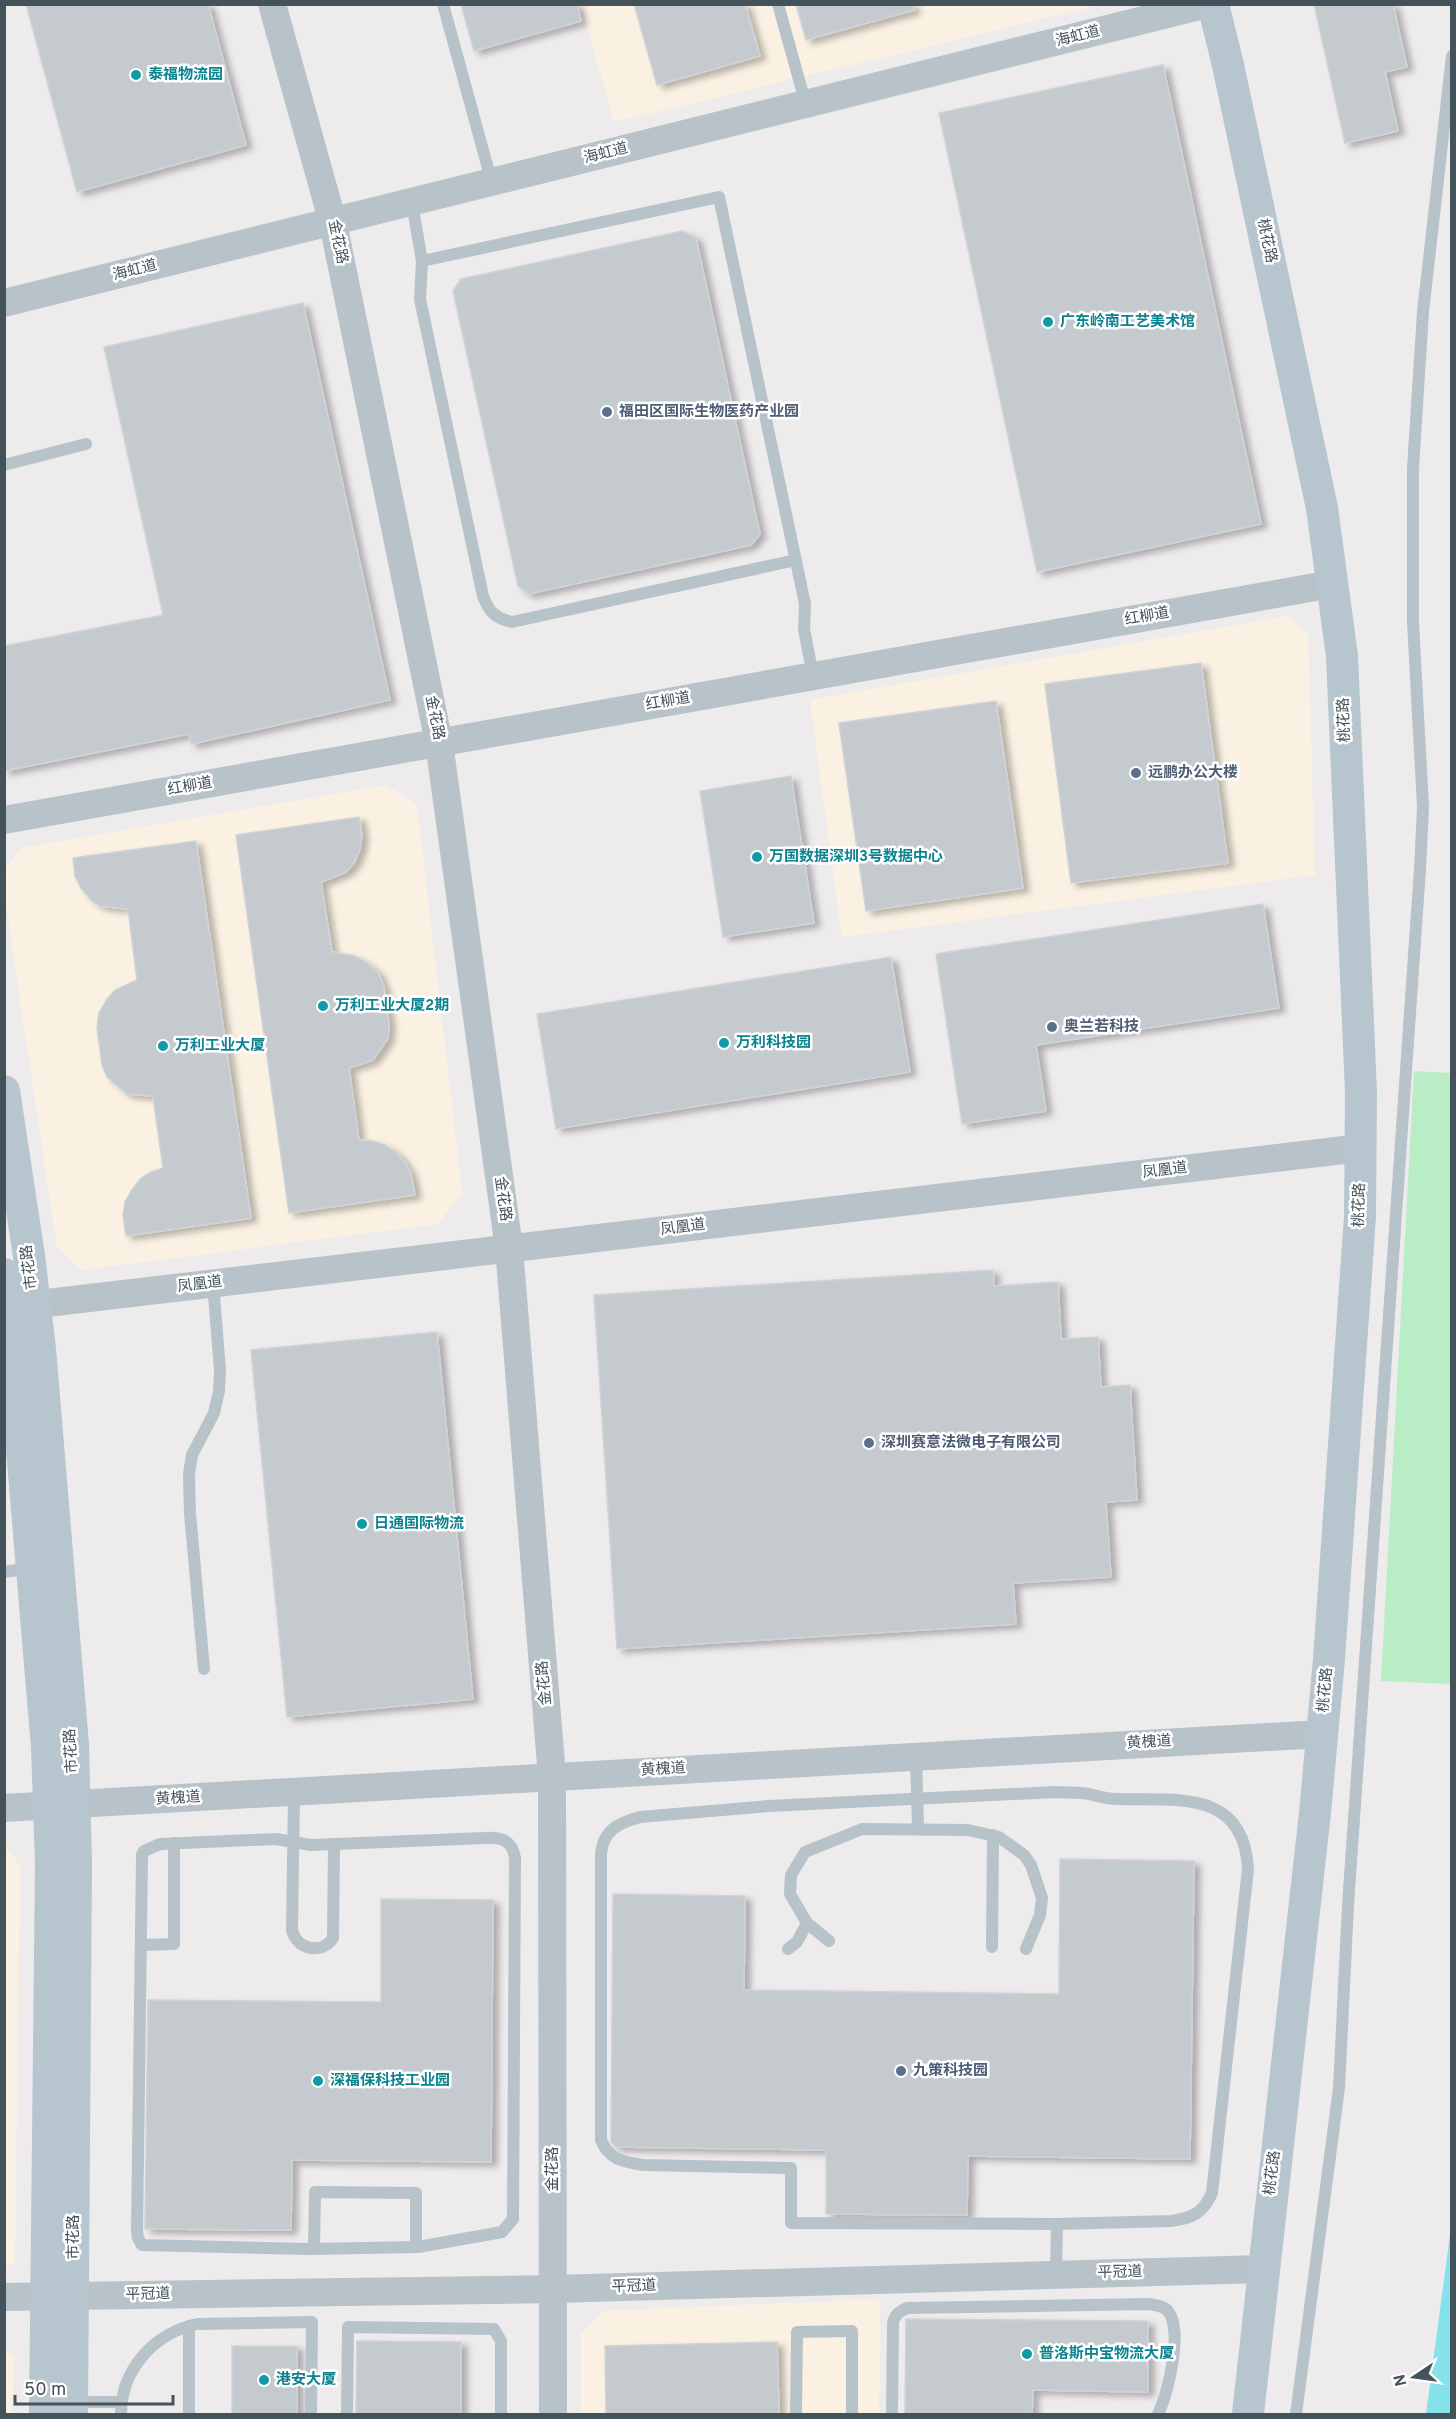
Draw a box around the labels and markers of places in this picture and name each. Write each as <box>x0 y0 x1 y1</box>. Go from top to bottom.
place label: 泰福物流园 <box>148 66 223 85</box>
marker: 泰福物流园 <box>129 68 143 82</box>
place label: 广东岭南工艺美术馆 <box>1060 312 1195 332</box>
marker: 广东岭南工艺美术馆 <box>1041 315 1055 329</box>
place label: 福田区国际生物医药产业园 <box>619 403 799 422</box>
marker: 福田区国际生物医药产业园 <box>600 405 614 419</box>
place label: 远鹏办公大楼 <box>1148 764 1238 783</box>
marker: 远鹏办公大楼 <box>1129 766 1143 780</box>
place label: 万国数据深圳3号数据中心 <box>769 848 943 867</box>
marker: 万国数据深圳3号数据中心 <box>750 850 764 864</box>
place label: 万利工业大厦2期 <box>335 997 449 1016</box>
marker: 万利工业大厦2期 <box>316 999 330 1013</box>
place label: 奥兰若科技 <box>1064 1018 1139 1037</box>
marker: 奥兰若科技 <box>1045 1020 1059 1034</box>
place label: 万利科技园 <box>736 1034 811 1053</box>
marker: 万利科技园 <box>717 1036 731 1050</box>
place label: 万利工业大厦 <box>175 1037 265 1056</box>
marker: 万利工业大厦 <box>156 1039 170 1053</box>
place label: 深圳赛意法微电子有限公司 <box>881 1433 1061 1453</box>
marker: 深圳赛意法微电子有限公司 <box>862 1436 876 1450</box>
place label: 日通国际物流 <box>374 1515 464 1534</box>
marker: 日通国际物流 <box>355 1517 369 1531</box>
place label: 九策科技园 <box>913 2062 988 2081</box>
marker: 九策科技园 <box>894 2064 908 2078</box>
place label: 深福保科技工业园 <box>330 2072 450 2091</box>
marker: 深福保科技工业园 <box>311 2074 325 2088</box>
place label: 普洛斯中宝物流大厦 <box>1039 2344 1174 2364</box>
marker: 普洛斯中宝物流大厦 <box>1020 2347 1034 2361</box>
place label: 港安大厦 <box>276 2371 336 2390</box>
marker: 港安大厦 <box>257 2373 271 2387</box>

